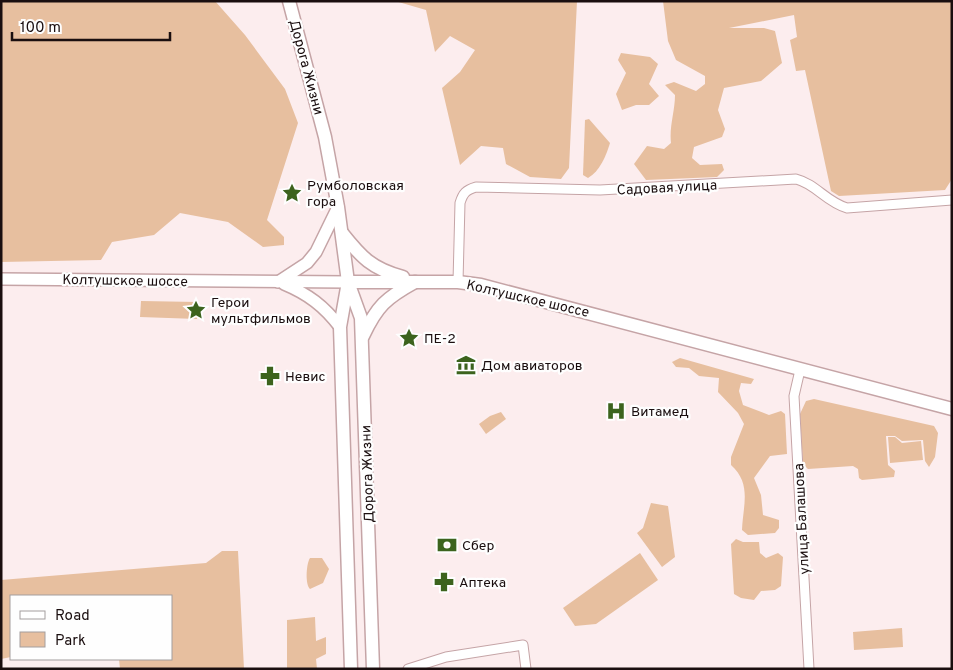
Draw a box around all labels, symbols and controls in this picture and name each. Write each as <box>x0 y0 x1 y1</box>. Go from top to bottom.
scale bar <box>12 10 170 42</box>
street label: Дорога Жизни <box>285 18 326 117</box>
text: 100 m <box>20 19 61 38</box>
street label: Садовая улица <box>616 177 718 200</box>
place label: Румболовская гора <box>307 178 404 211</box>
place icon: Румболовская гора <box>281 182 303 204</box>
street label: Колтушское шоссе <box>62 272 188 291</box>
street label: Колтушское шоссе <box>465 277 591 322</box>
place label: Герои мультфильмов <box>211 295 311 328</box>
place icon: Герои мультфильмов <box>185 299 207 321</box>
place icon: ПЕ-2 <box>398 327 420 349</box>
place label: ПЕ-2 <box>424 331 456 348</box>
museum icon: Дом авиаторов <box>455 354 477 376</box>
place label: Дом авиаторов <box>481 358 583 375</box>
pharmacy icon: Невис <box>259 365 281 387</box>
place label: Невис <box>285 369 326 386</box>
hospital icon: Витамед <box>605 400 627 422</box>
place label: Витамед <box>631 404 689 421</box>
street label: Дорога Жизни <box>358 425 379 523</box>
street label: улица Балашова <box>791 463 814 575</box>
bank icon: Сбер <box>436 534 458 556</box>
place label: Сбер <box>462 538 494 555</box>
pharmacy icon: Аптека <box>433 571 455 593</box>
place label: Аптека <box>459 575 506 592</box>
legend <box>10 595 172 660</box>
text: Road <box>55 607 90 626</box>
text: Park <box>55 632 86 651</box>

